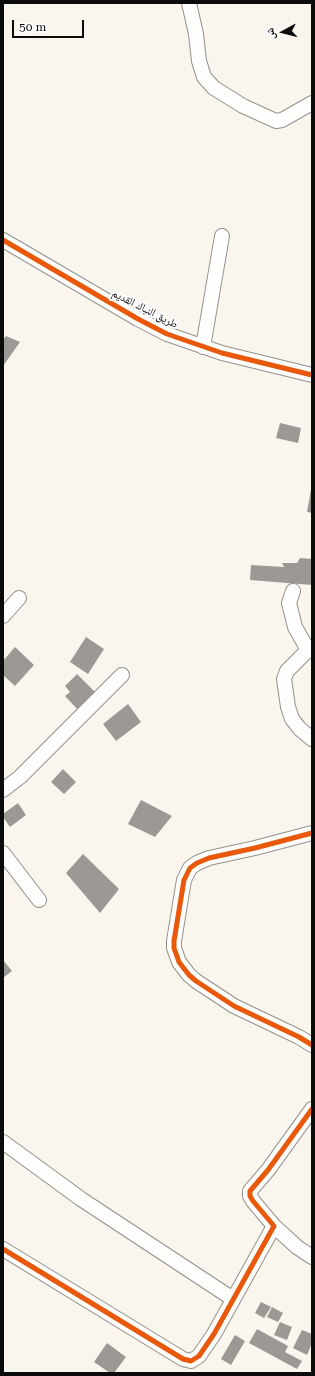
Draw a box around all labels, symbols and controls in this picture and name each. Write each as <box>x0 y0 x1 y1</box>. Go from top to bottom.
scale bar <box>14 12 86 38</box>
north arrow <box>263 12 303 52</box>
text: 50 m <box>19 20 46 34</box>
text: ش <box>263 27 278 40</box>
street label: طريق النباك القديم <box>110 287 180 331</box>

